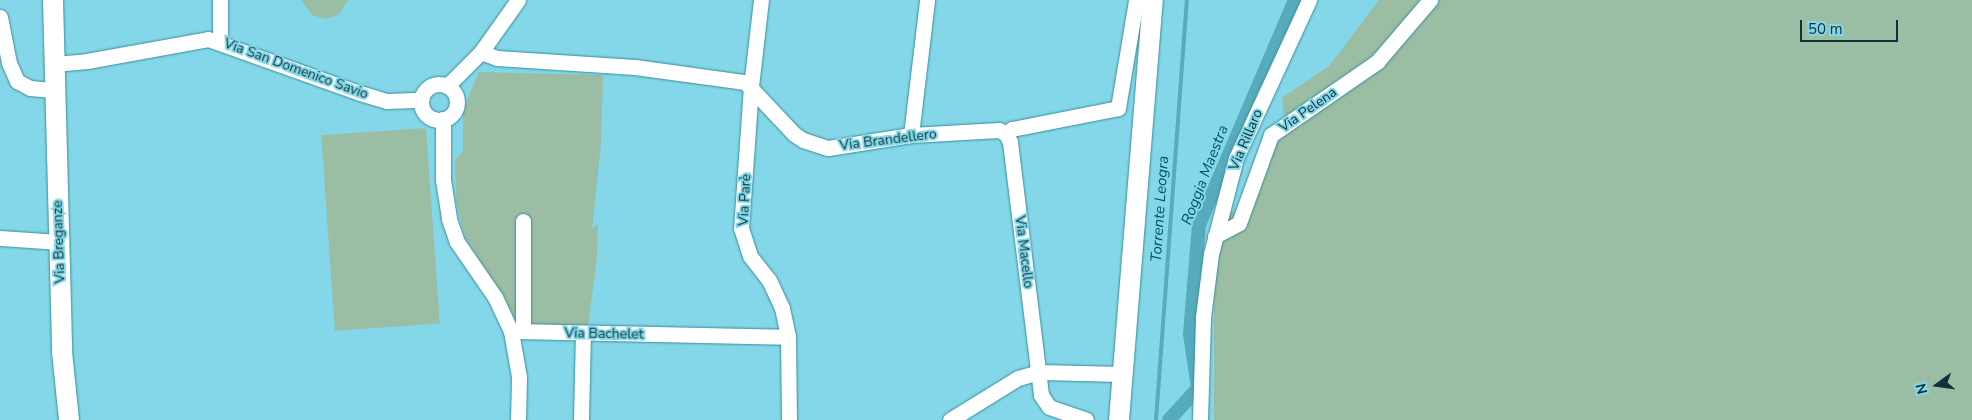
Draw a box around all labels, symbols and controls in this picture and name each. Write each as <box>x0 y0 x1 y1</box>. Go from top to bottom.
scale bar <box>1802 10 1900 42</box>
text: 50 m <box>1808 19 1843 39</box>
street label: Via San Domenico Savio <box>222 35 370 103</box>
street label: Via Pelena <box>1276 84 1340 136</box>
street label: Via Rillaro <box>1226 107 1266 173</box>
water label: Roggia Maestra <box>1178 123 1232 227</box>
street label: Via Brandellero <box>839 126 937 154</box>
water label: Torrente Leogra <box>1147 155 1173 263</box>
street label: Via Parè <box>735 173 755 227</box>
street label: Via Breganze <box>49 200 69 284</box>
street label: Via Macello <box>1011 215 1037 289</box>
street label: Via Bachelet <box>564 325 644 343</box>
north arrow <box>1912 360 1962 410</box>
text: N <box>1911 381 1932 396</box>

